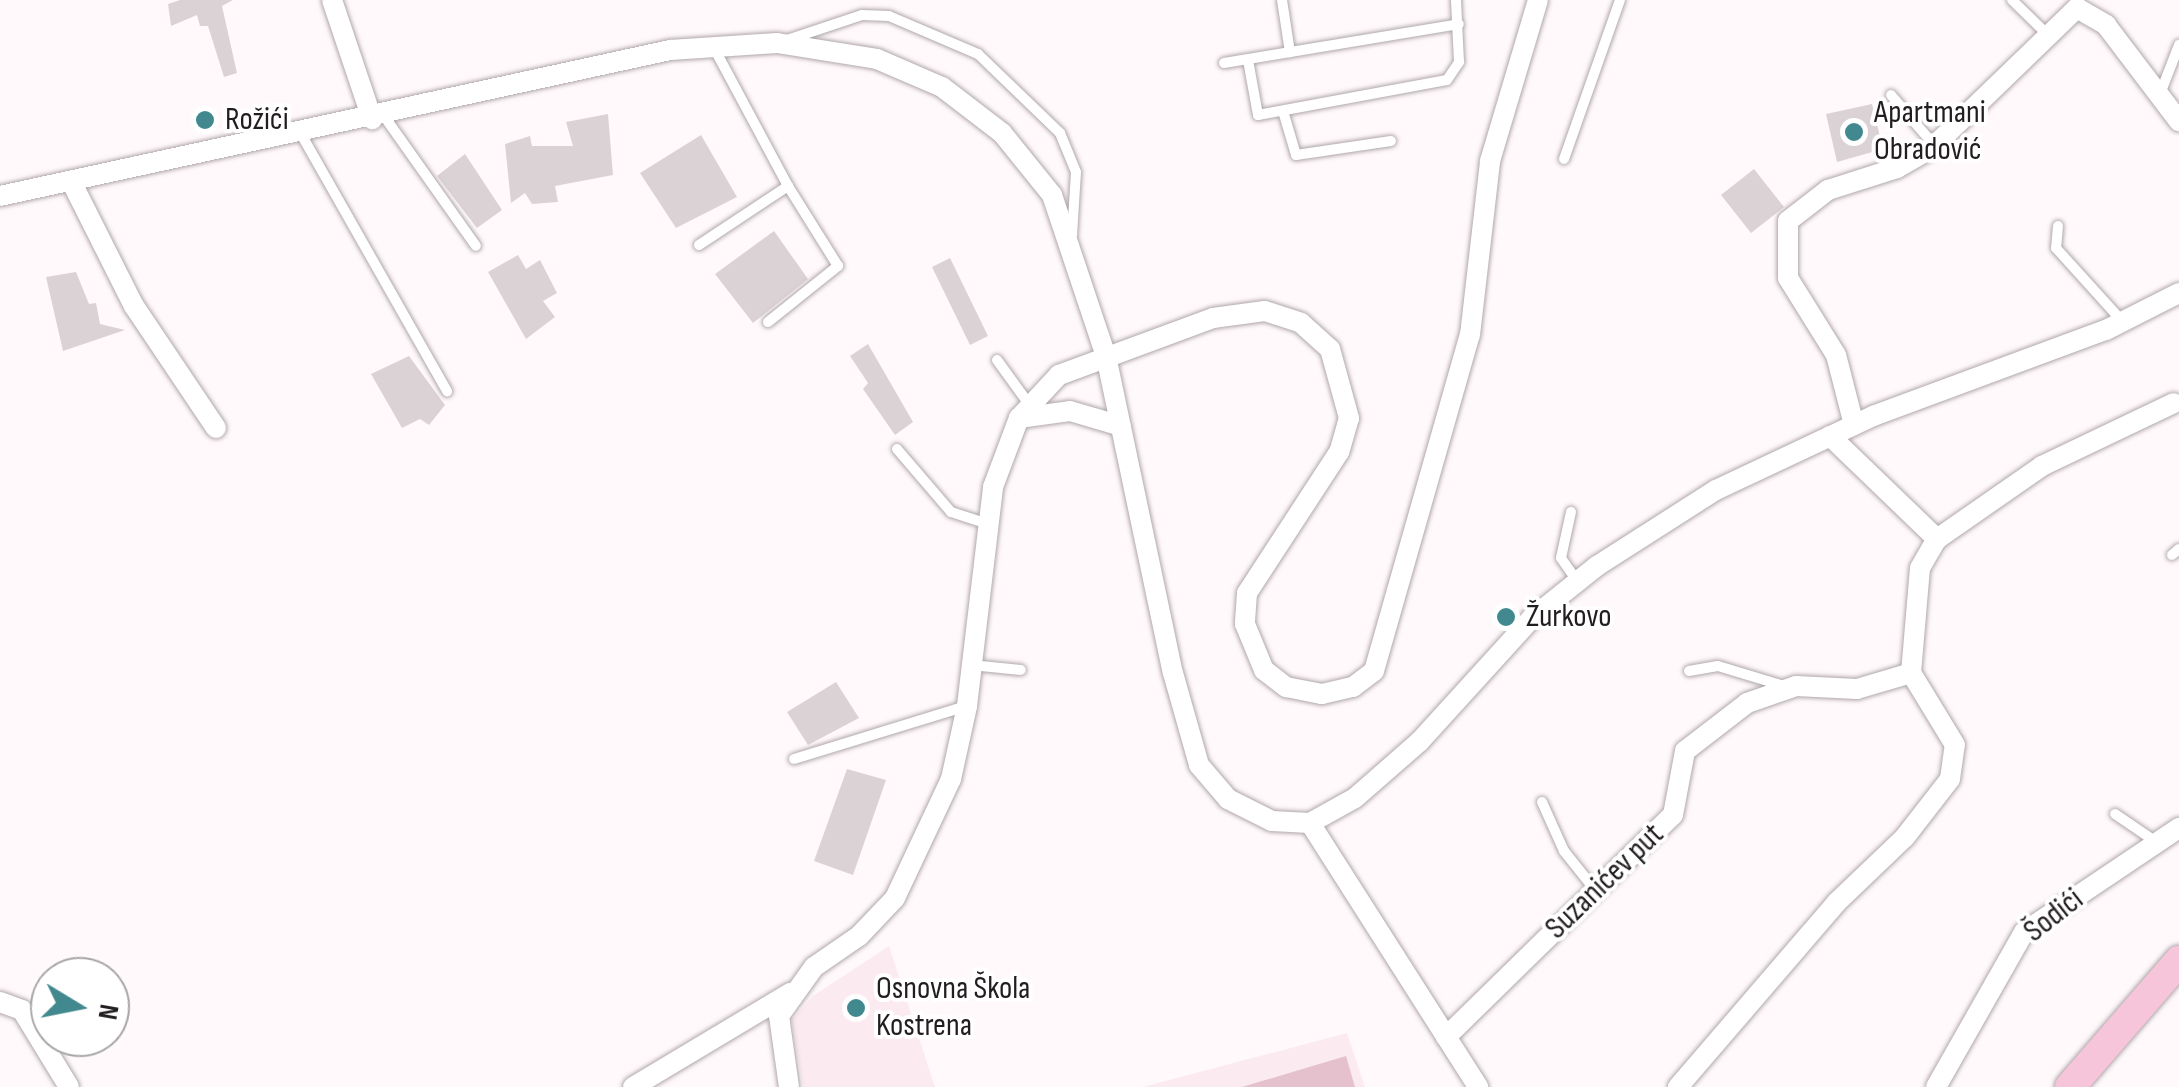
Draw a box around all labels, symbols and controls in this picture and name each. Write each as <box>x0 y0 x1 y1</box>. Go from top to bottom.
place label: Apartmani Obradović <box>1874 95 1986 170</box>
place label: Rožići <box>225 101 289 139</box>
marker: Rožići <box>194 109 216 131</box>
marker: Apartmani Obradović <box>1843 121 1865 143</box>
place label: Žurkovo <box>1526 598 1612 636</box>
marker: Žurkovo <box>1495 606 1517 628</box>
street label: Suzanićev put <box>1538 816 1672 948</box>
street label: Šodići <box>2017 881 2091 951</box>
north arrow <box>30 957 130 1057</box>
place label: Osnovna Škola Kostrena <box>876 971 1030 1046</box>
marker: Osnovna Škola Kostrena <box>845 997 867 1019</box>
text: N <box>91 1002 126 1022</box>

